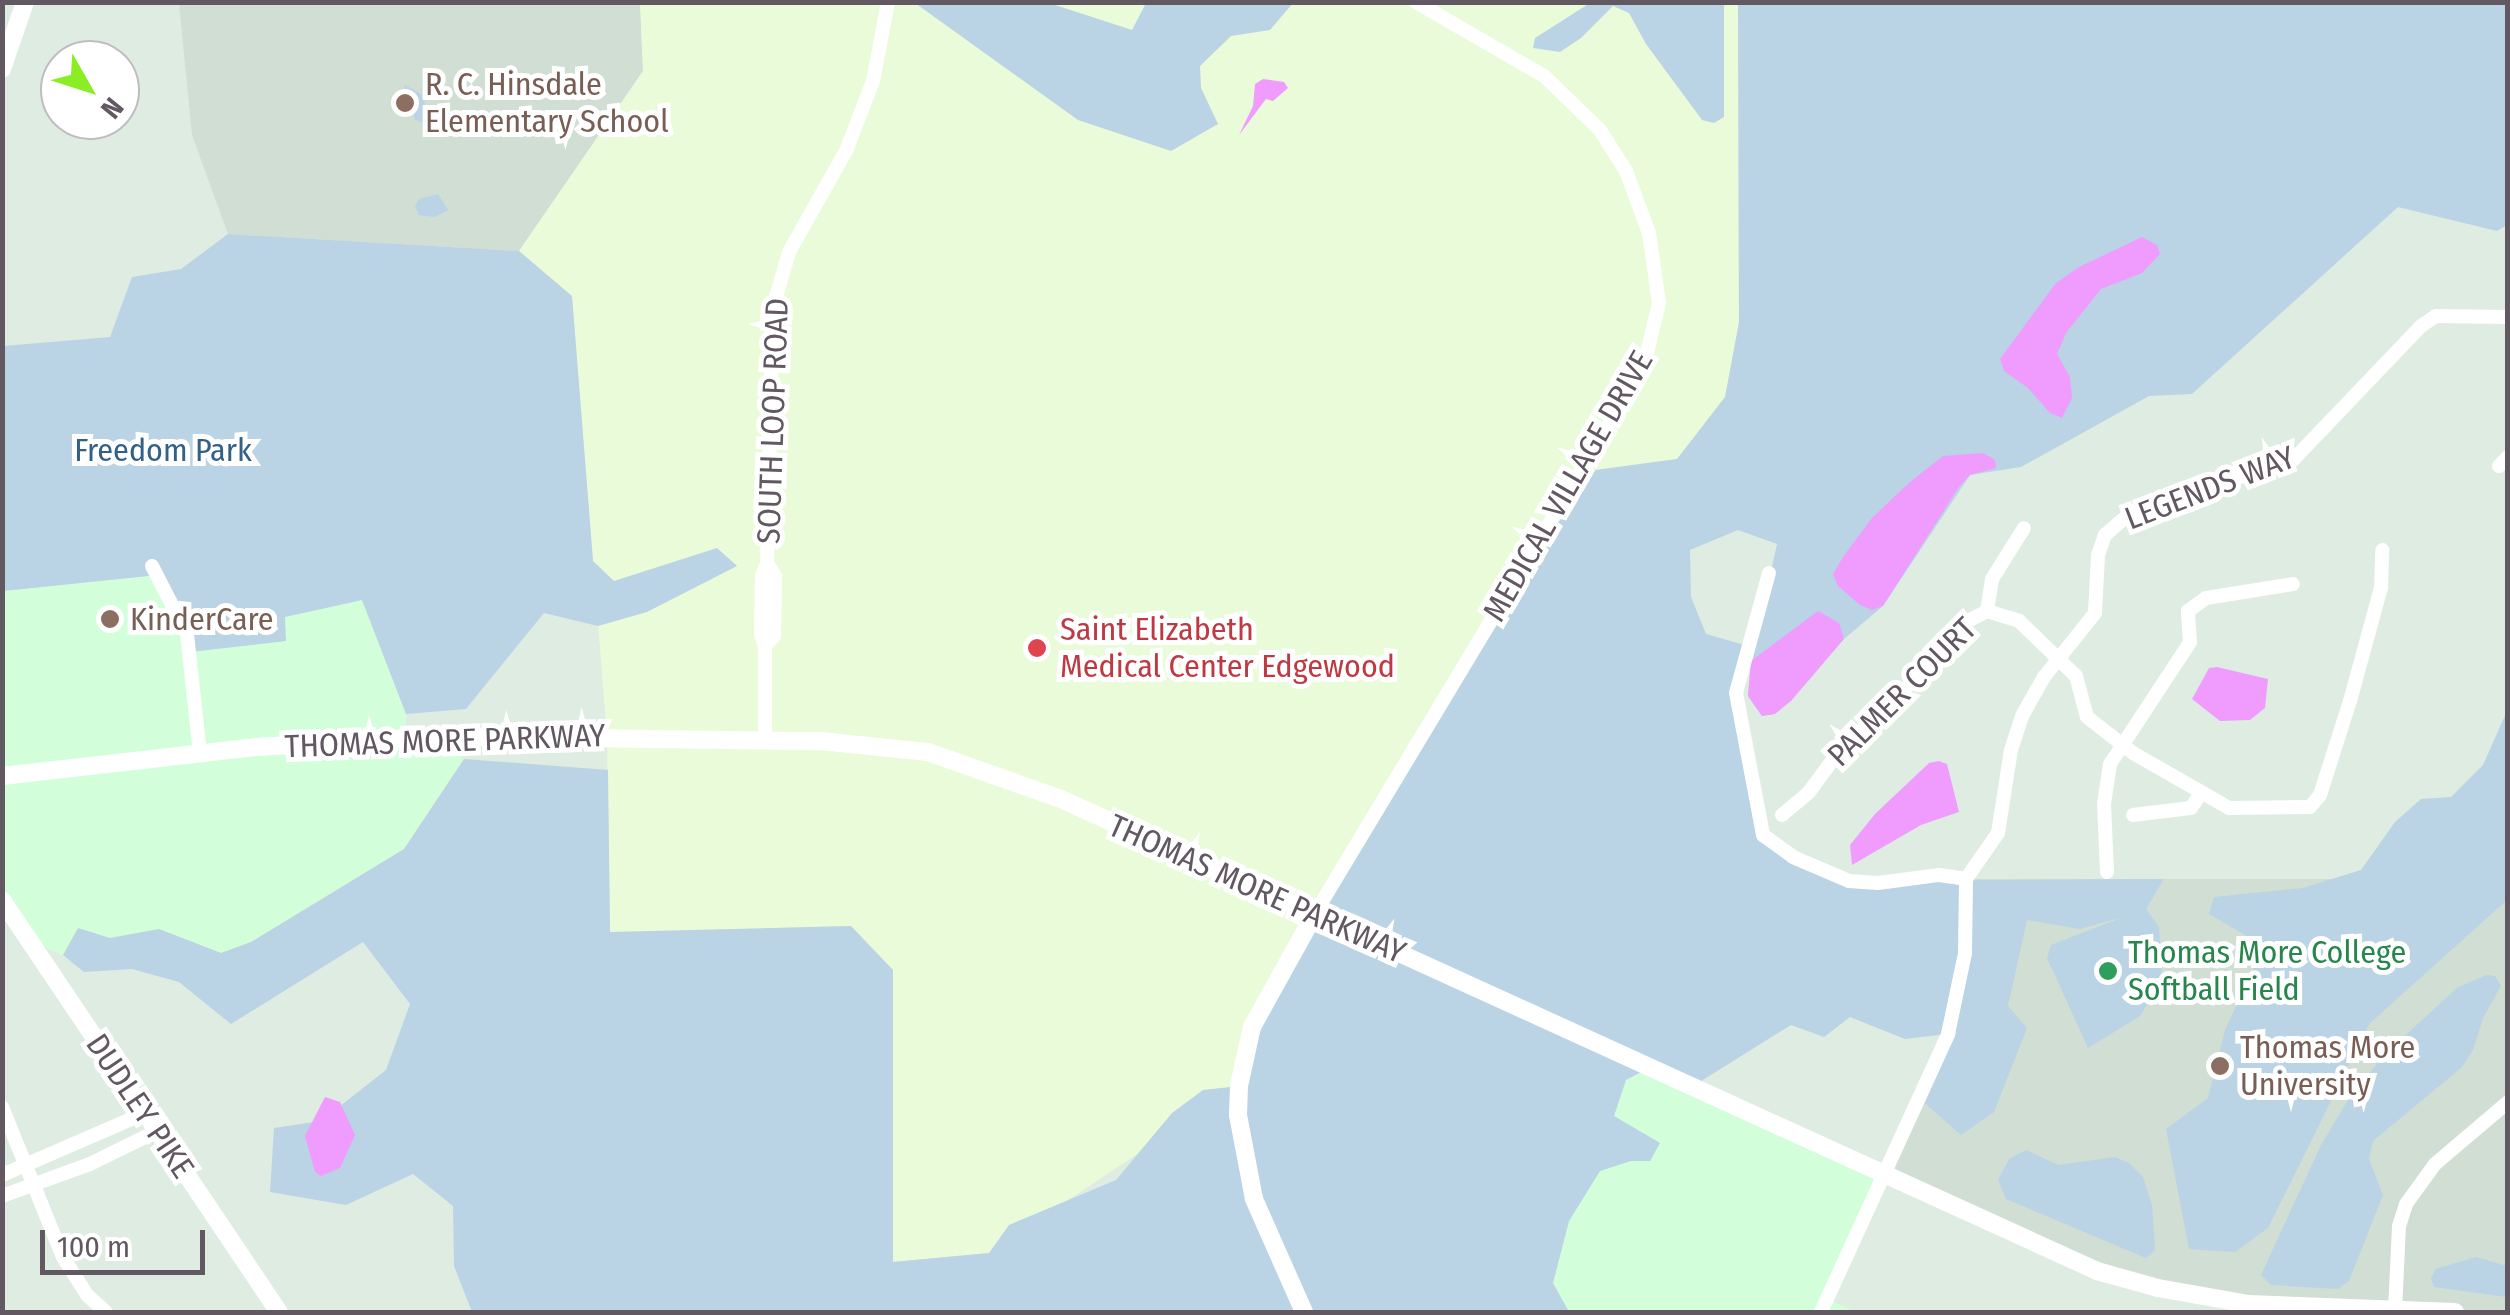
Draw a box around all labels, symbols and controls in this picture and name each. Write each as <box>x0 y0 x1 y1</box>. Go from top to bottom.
north arrow <box>40 40 140 140</box>
place label: R. C. Hinsdale Elementary School <box>425 66 669 141</box>
text: N <box>94 91 130 125</box>
marker: R. C. Hinsdale Elementary School <box>394 92 416 114</box>
street label: SOUTH LOOP ROAD <box>750 297 796 545</box>
street label: MEDICAL VILLAGE DRIVE <box>1475 344 1661 628</box>
park label: Freedom Park <box>74 431 252 469</box>
street label: LEGENDS WAY <box>2120 438 2300 538</box>
place label: KinderCare <box>130 600 274 638</box>
marker: KinderCare <box>99 608 121 630</box>
street label: PALMER COURT <box>1820 610 1984 774</box>
place label: Saint Elizabeth Medical Center Edgewood <box>1060 611 1395 686</box>
marker: Saint Elizabeth Medical Center Edgewood <box>1024 635 1050 661</box>
street label: THOMAS MORE PARKWAY <box>284 716 606 766</box>
street label: THOMAS MORE PARKWAY <box>1103 806 1411 972</box>
place label: Thomas More College Softball Field <box>2128 934 2406 1009</box>
marker: Thomas More College Softball Field <box>2097 960 2119 982</box>
street label: DUDLEY PIKE <box>78 1027 202 1185</box>
place label: Thomas More University <box>2240 1029 2415 1104</box>
marker: Thomas More University <box>2209 1055 2231 1077</box>
scale bar <box>45 1210 210 1272</box>
text: 100 m <box>57 1229 130 1265</box>

